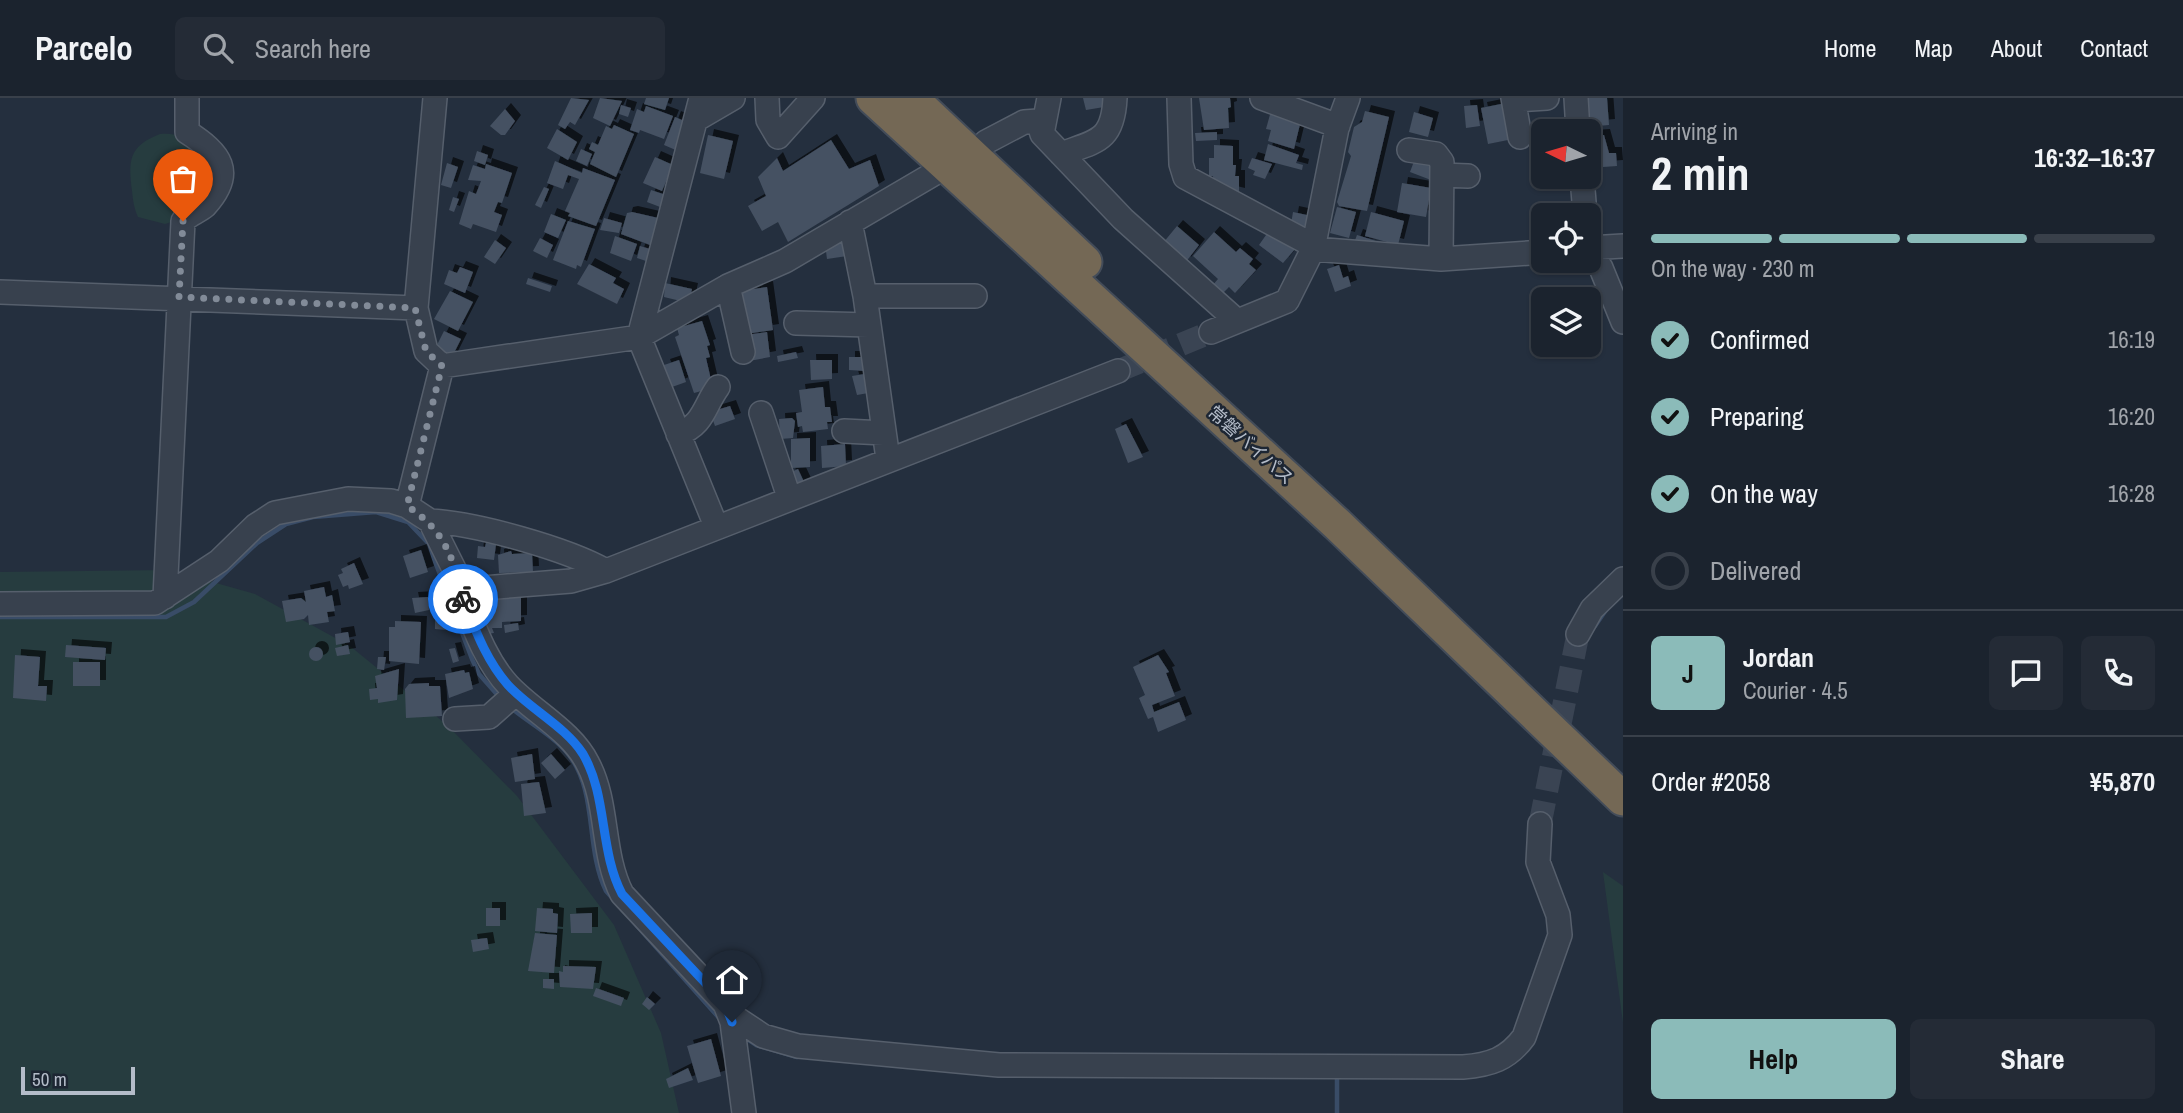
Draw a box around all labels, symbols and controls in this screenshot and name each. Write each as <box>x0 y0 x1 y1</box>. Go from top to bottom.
search box <box>175 17 665 80</box>
text: Parcelo <box>35 26 133 70</box>
icon: search <box>199 29 237 67</box>
text: Search here <box>255 31 371 66</box>
text: Home <box>1824 32 1876 64</box>
text: Map <box>1914 32 1953 64</box>
text: About <box>1991 32 2042 64</box>
text: Contact <box>2080 32 2148 64</box>
text: Arriving in <box>1651 116 1738 147</box>
north arrow <box>1531 119 1601 189</box>
map controls <box>1531 119 1601 357</box>
text: 16:32–16:37 <box>2034 140 2155 175</box>
text: 2 min <box>1651 142 1750 204</box>
pin <box>153 149 213 221</box>
icon: bag <box>164 160 202 198</box>
button: locate <box>1531 203 1601 273</box>
text: On the way · 230 m <box>1651 253 1815 284</box>
button: layers <box>1531 287 1601 357</box>
icon: check <box>1651 321 1689 359</box>
text: Confirmed <box>1710 322 1810 357</box>
text: 16:19 <box>2108 324 2155 355</box>
icon: check <box>1651 398 1689 436</box>
text: Preparing <box>1710 399 1804 434</box>
street label: 常磐バイパス <box>1203 400 1299 490</box>
text: 16:20 <box>2108 401 2155 432</box>
icon: check <box>1651 475 1689 513</box>
text: On the way <box>1710 476 1818 511</box>
text: 16:28 <box>2108 478 2155 509</box>
text: Delivered <box>1710 553 1801 588</box>
courier <box>428 564 498 634</box>
icon: bike <box>444 580 482 618</box>
button: chat <box>1989 636 2063 710</box>
button: phone <box>2081 636 2155 710</box>
text: Jordan <box>1743 640 1814 675</box>
text: J <box>1682 656 1694 691</box>
text: Courier · 4.5 <box>1743 675 1848 706</box>
text: Order #2058 <box>1651 764 1771 799</box>
text: ¥5,870 <box>2090 764 2155 799</box>
pin <box>702 950 762 1022</box>
icon: home <box>713 961 751 999</box>
button: Help <box>1651 1019 1896 1099</box>
button: Share <box>1910 1019 2155 1099</box>
scale bar <box>21 1064 135 1096</box>
text: 50 m <box>32 1066 67 1092</box>

